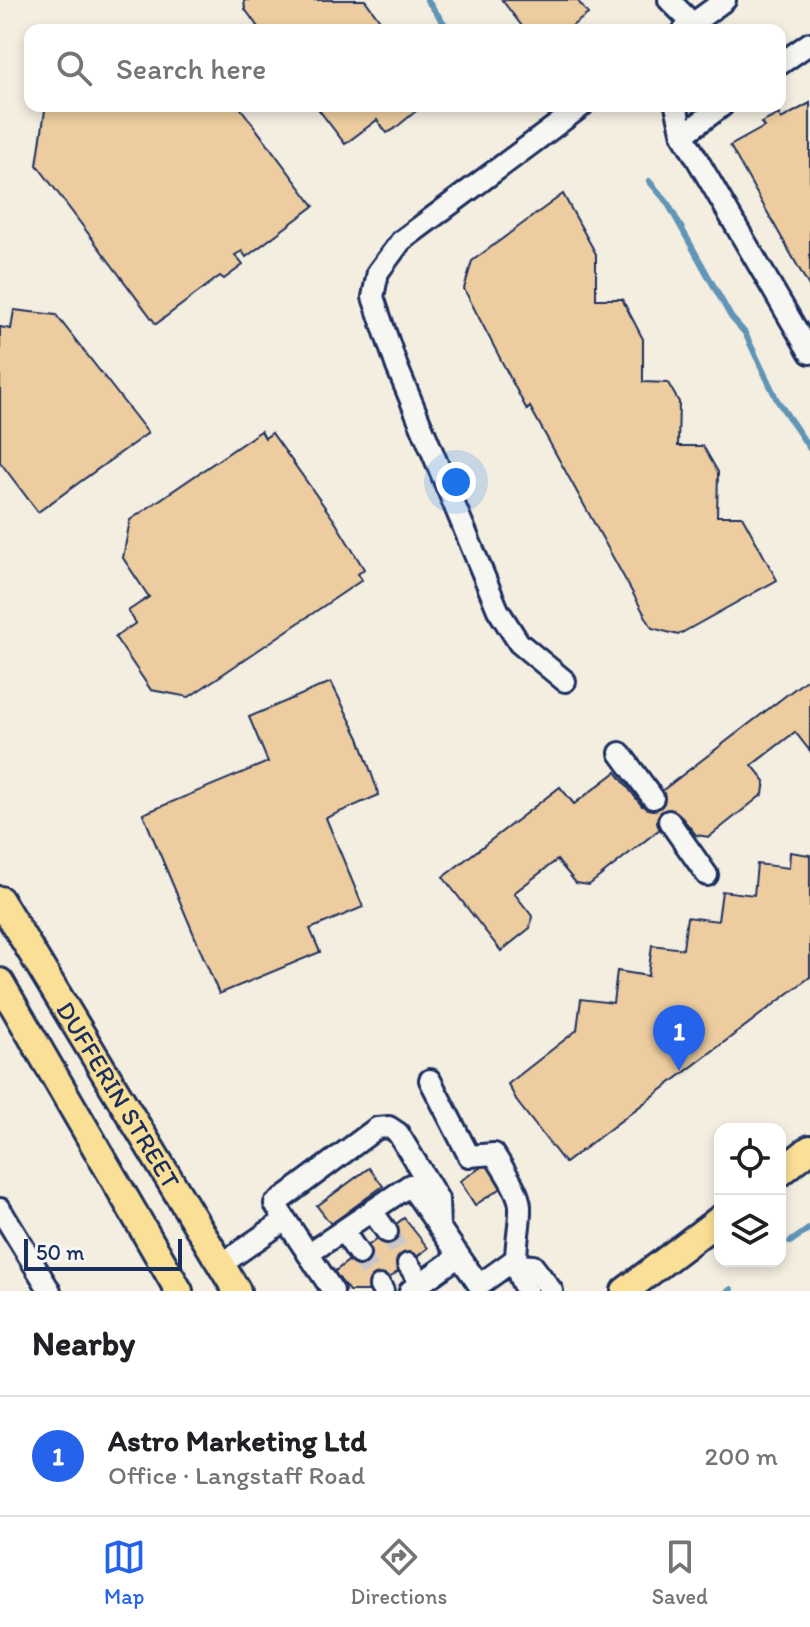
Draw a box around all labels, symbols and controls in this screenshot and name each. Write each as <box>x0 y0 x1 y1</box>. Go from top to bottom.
search box <box>24 24 786 112</box>
icon: search <box>52 46 96 90</box>
text: Search here <box>116 50 266 87</box>
your location <box>436 462 476 502</box>
street label: DUFFERIN STREET <box>49 995 187 1195</box>
pin: 1 <box>653 1005 705 1071</box>
map controls <box>714 1123 786 1267</box>
button: locate <box>714 1123 786 1195</box>
button: layers <box>714 1195 786 1267</box>
scale bar <box>24 1235 182 1271</box>
text: 50 m <box>36 1239 85 1266</box>
text: Nearby <box>32 1323 135 1364</box>
text: Astro Marketing Ltd <box>108 1422 367 1459</box>
text: 1 <box>52 1440 64 1472</box>
text: 200 m <box>705 1440 778 1472</box>
text: Office · Langstaff Road <box>108 1459 365 1491</box>
tab: Map <box>102 1535 146 1610</box>
tab: Directions <box>351 1535 447 1610</box>
tab: Saved <box>652 1535 708 1610</box>

